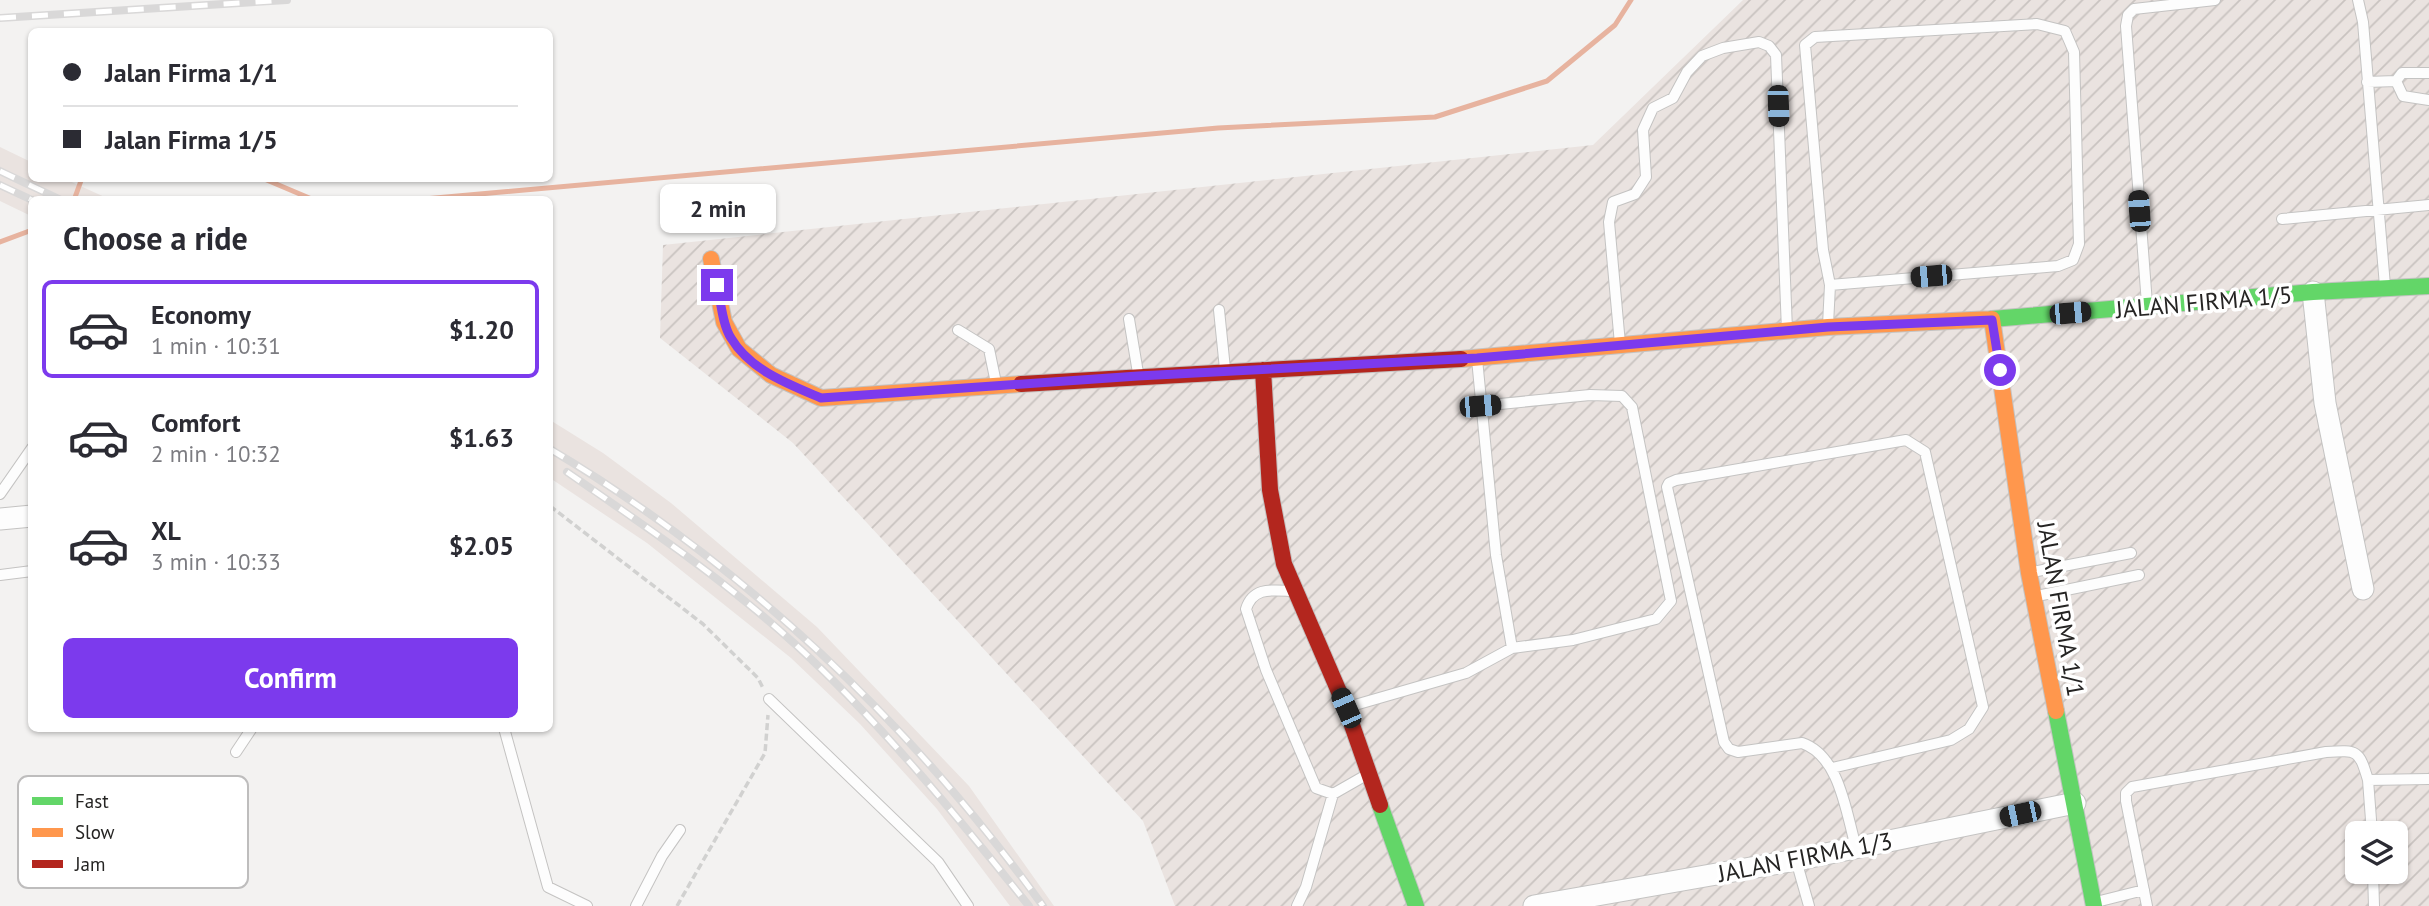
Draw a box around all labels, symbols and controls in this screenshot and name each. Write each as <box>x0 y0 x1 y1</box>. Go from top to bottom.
text: Jalan Firma 1/1 <box>105 56 278 89</box>
car <box>1767 85 1790 127</box>
text: Jalan Firma 1/5 <box>105 123 278 156</box>
callout: 2 min <box>659 184 775 232</box>
car <box>2128 189 2151 233</box>
text: 2 min <box>690 194 746 223</box>
text: Choose a ride <box>63 217 248 259</box>
car <box>1910 264 1953 288</box>
route end <box>701 269 733 301</box>
street label: JALAN FIRMA 1/5 <box>2114 279 2293 325</box>
icon: car <box>67 298 130 361</box>
text: Economy <box>151 298 251 331</box>
car <box>2049 301 2092 325</box>
text: $1.20 <box>449 313 514 346</box>
text: 1 min · 10:31 <box>151 331 281 360</box>
route start <box>1984 354 2016 386</box>
car <box>1459 394 1502 418</box>
icon: car <box>67 406 130 469</box>
text: Comfort <box>151 406 241 439</box>
text: $1.63 <box>449 421 514 454</box>
text: 2 min · 10:32 <box>151 439 281 468</box>
icon: car <box>67 514 130 577</box>
text: XL <box>151 514 181 547</box>
street label: JALAN FIRMA 1/1 <box>2030 518 2092 699</box>
text: $2.05 <box>449 529 514 562</box>
text: 3 min · 10:33 <box>151 547 281 576</box>
button: Confirm <box>63 638 518 718</box>
car <box>1328 685 1365 731</box>
legend <box>18 776 248 888</box>
text: Fast <box>75 789 109 813</box>
car <box>1998 799 2043 829</box>
text: Slow <box>75 820 115 844</box>
map controls <box>2345 821 2408 884</box>
button: layers <box>2345 821 2408 884</box>
street label: JALAN FIRMA 1/3 <box>1714 825 1895 889</box>
text: Jam <box>74 852 105 876</box>

